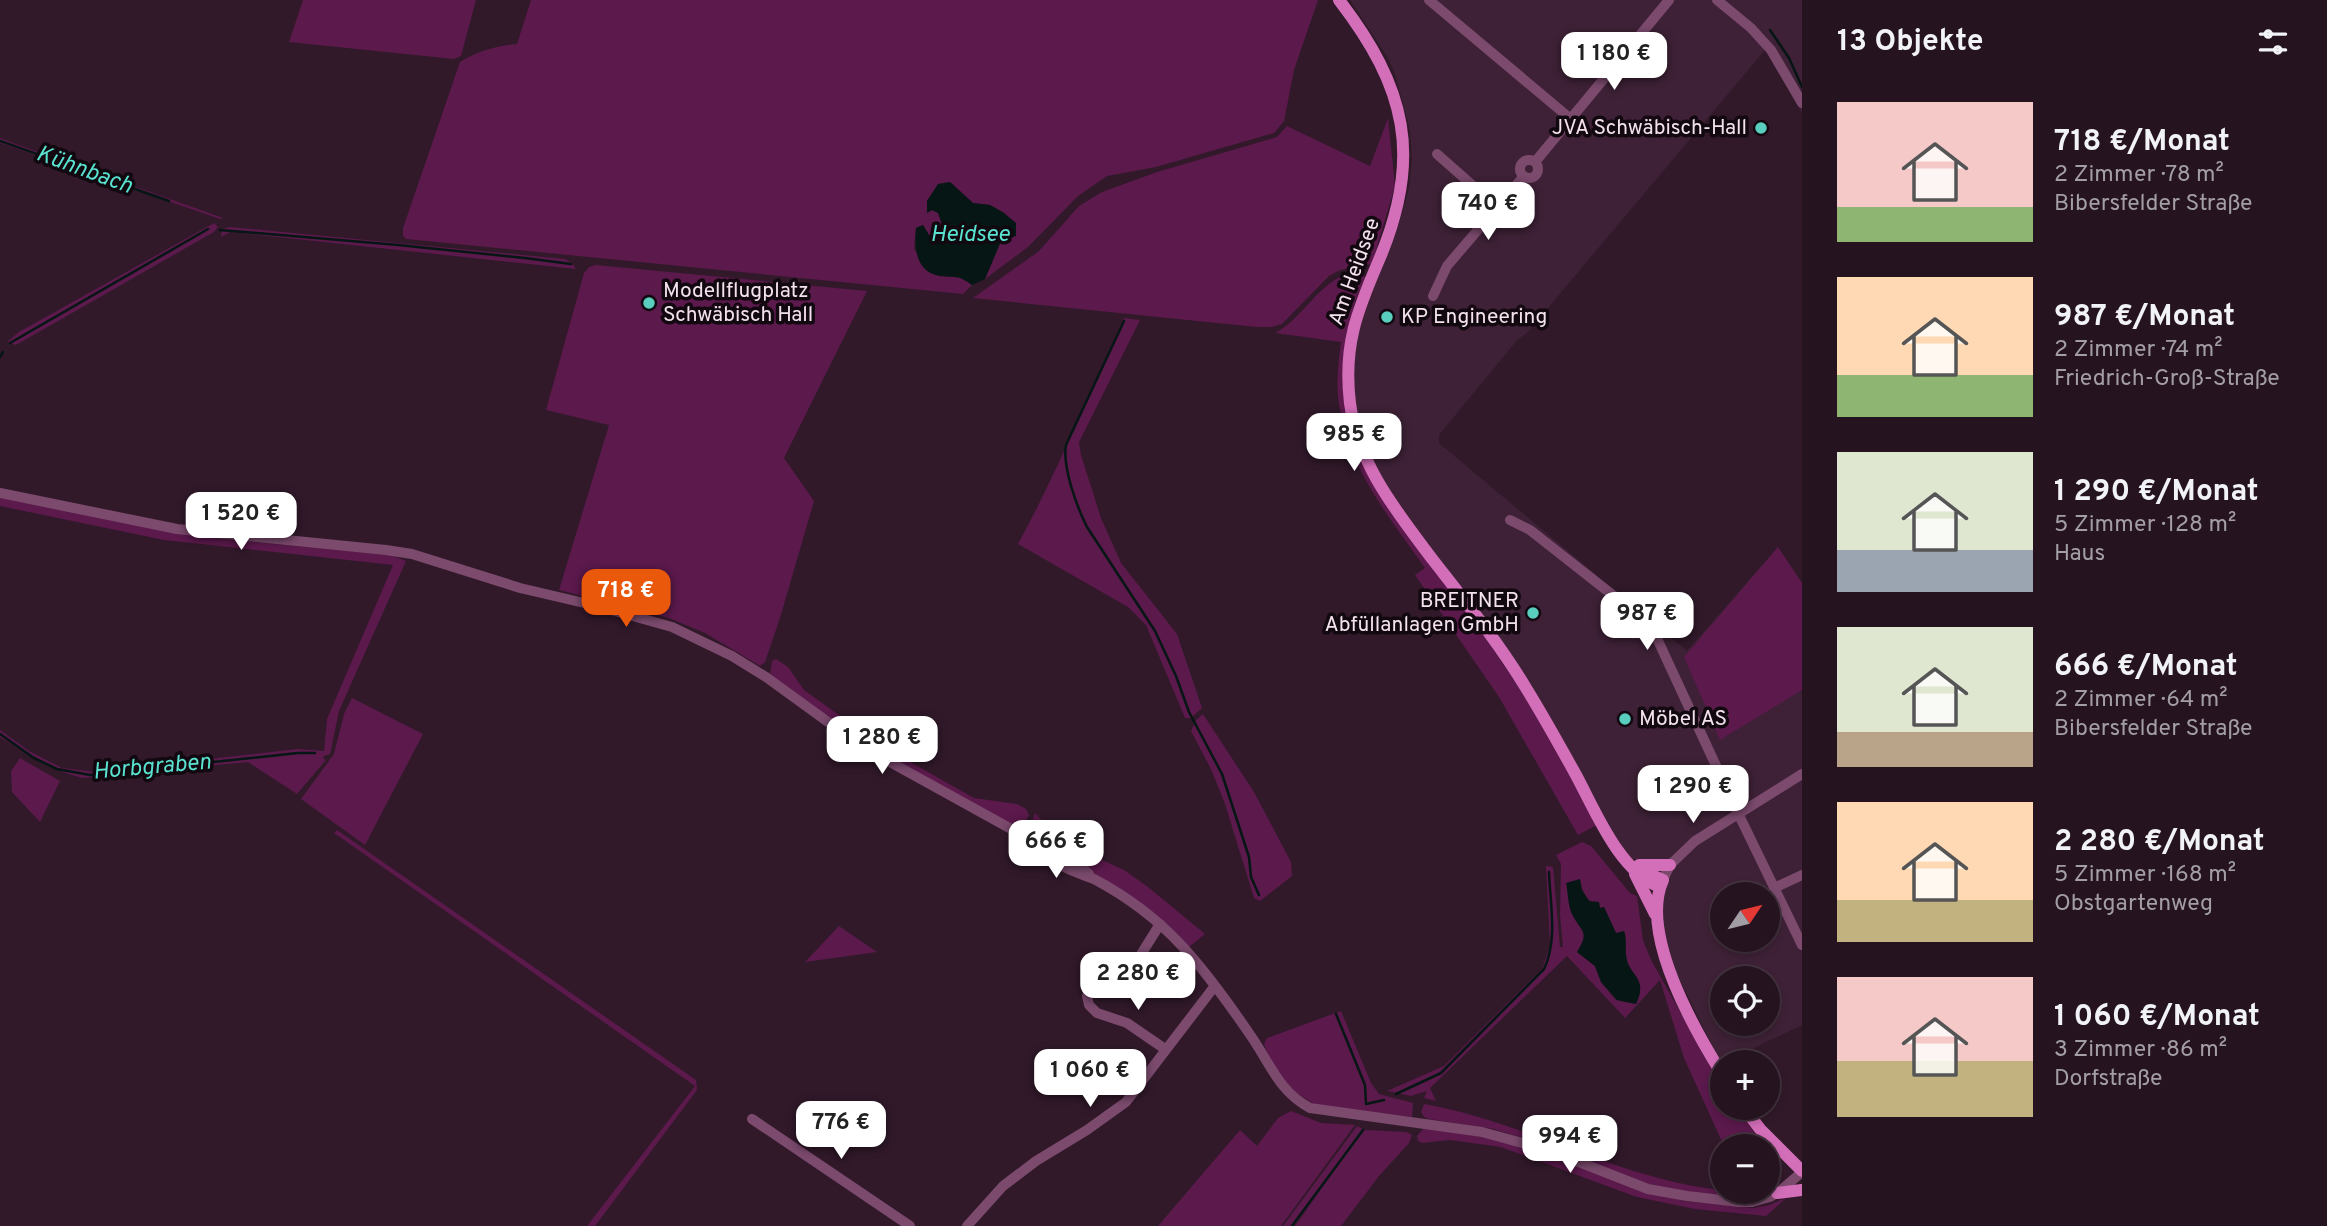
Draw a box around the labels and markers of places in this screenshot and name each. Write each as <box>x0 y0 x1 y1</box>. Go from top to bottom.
pin: 1 180 € <box>1549 32 1679 92</box>
place label: JVA Schwäbisch-Hall <box>1552 115 1747 142</box>
marker: JVA Schwäbisch-Hall <box>1753 120 1769 136</box>
pin: 740 € <box>1439 182 1537 242</box>
place label: Modellflugplatz Schwäbisch Hall <box>663 278 813 329</box>
marker: Modellflugplatz Schwäbisch Hall <box>641 295 657 311</box>
place label: KP Engineering <box>1401 304 1547 331</box>
marker: KP Engineering <box>1379 309 1395 325</box>
pin: 985 € <box>1305 414 1403 473</box>
pin: 1 520 € <box>176 492 306 552</box>
pin: 718 € <box>577 570 675 629</box>
place label: BREITNER Abfüllanlagen GmbH <box>1325 588 1519 639</box>
pin: 987 € <box>1598 592 1696 652</box>
marker: BREITNER Abfüllanlagen GmbH <box>1525 605 1541 621</box>
place label: Möbel AS <box>1639 706 1727 733</box>
marker: Möbel AS <box>1617 711 1633 727</box>
pin: 1 280 € <box>817 716 947 776</box>
pin: 1 290 € <box>1628 766 1758 825</box>
pin: 666 € <box>1007 820 1105 880</box>
pin: 2 280 € <box>1073 953 1203 1012</box>
pin: 1 060 € <box>1025 1050 1155 1109</box>
pin: 776 € <box>792 1102 890 1161</box>
pin: 994 € <box>1521 1116 1619 1175</box>

